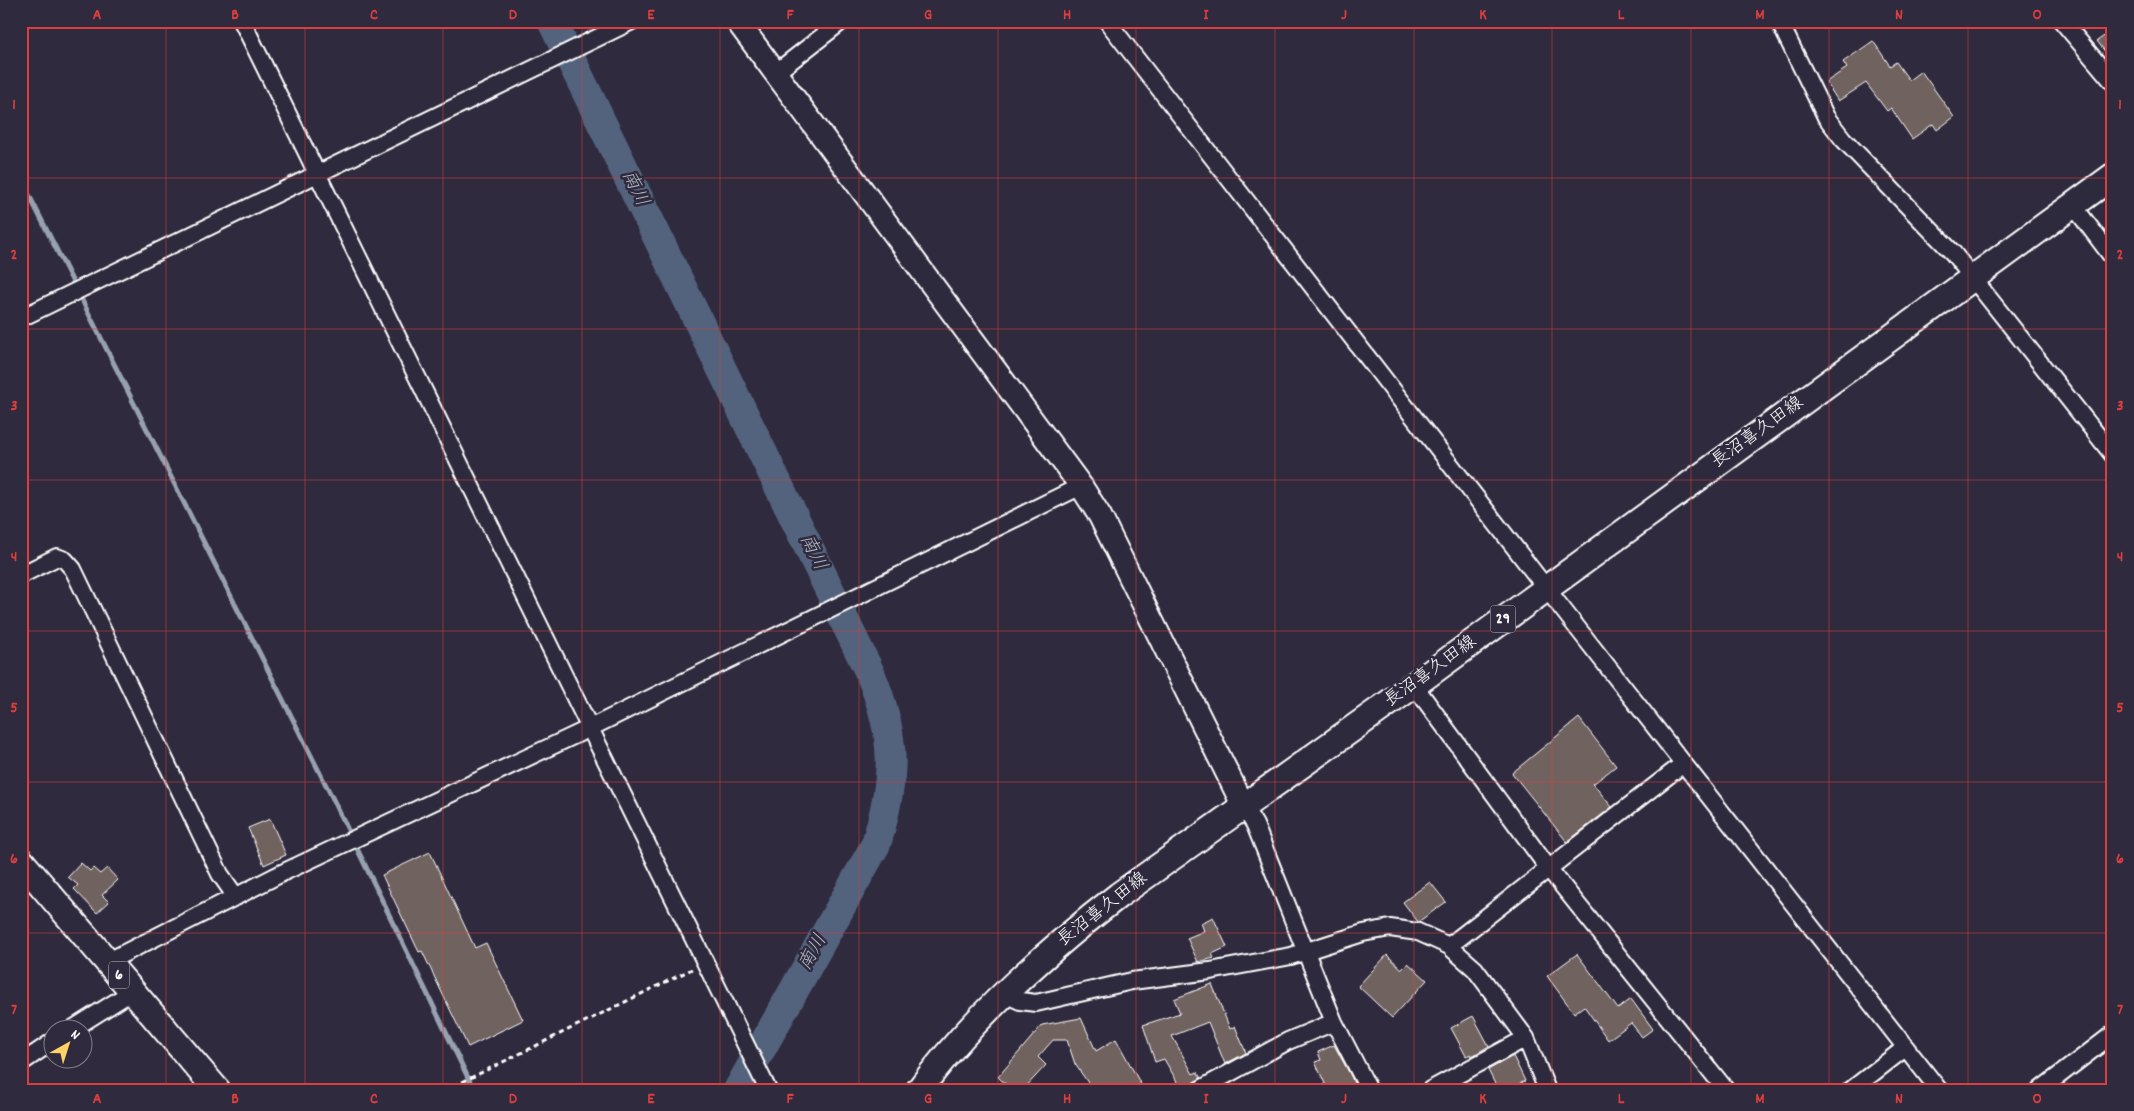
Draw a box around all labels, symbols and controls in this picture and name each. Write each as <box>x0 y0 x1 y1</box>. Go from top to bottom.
text: A <box>93 4 102 27</box>
text: B <box>231 4 239 27</box>
text: C <box>370 4 378 27</box>
text: D <box>509 4 518 27</box>
text: E <box>647 4 655 27</box>
text: F <box>786 4 794 27</box>
text: G <box>924 4 932 27</box>
text: H <box>1063 4 1071 27</box>
text: I <box>1204 4 1210 27</box>
text: J <box>1341 4 1347 27</box>
text: K <box>1479 4 1487 27</box>
text: L <box>1618 4 1625 27</box>
text: M <box>1755 4 1765 27</box>
text: N <box>1895 4 1903 27</box>
text: O <box>2032 4 2042 27</box>
text: 1 <box>12 94 16 117</box>
text: 1 <box>2118 94 2122 117</box>
water label: 南川 <box>614 166 654 212</box>
text: 2 <box>11 244 18 267</box>
text: 2 <box>2117 244 2124 267</box>
street label: 長沼喜久田線 <box>1707 391 1809 475</box>
text: 3 <box>10 395 18 418</box>
text: 3 <box>2116 395 2124 418</box>
water label: 南川 <box>792 530 832 576</box>
text: 4 <box>11 546 17 569</box>
text: 4 <box>2117 546 2123 569</box>
road number: 29 <box>1490 606 1516 632</box>
street label: 長沼喜久田線 <box>1380 630 1482 714</box>
text: 5 <box>10 697 18 720</box>
text: 5 <box>2116 697 2124 720</box>
text: 6 <box>10 848 18 871</box>
text: 6 <box>2116 848 2124 871</box>
street label: 長沼喜久田線 <box>1053 867 1153 953</box>
water label: 南川 <box>793 930 835 976</box>
road number: 6 <box>109 962 129 988</box>
text: 7 <box>11 999 17 1022</box>
text: 7 <box>2117 999 2123 1022</box>
north arrow <box>42 1018 92 1068</box>
text: N <box>66 1026 84 1045</box>
text: A <box>93 1088 102 1111</box>
text: B <box>231 1088 239 1111</box>
text: C <box>370 1088 378 1111</box>
text: D <box>509 1088 518 1111</box>
text: E <box>647 1088 655 1111</box>
text: F <box>786 1088 794 1111</box>
text: G <box>924 1088 932 1111</box>
text: H <box>1063 1088 1071 1111</box>
text: I <box>1204 1088 1210 1111</box>
text: J <box>1341 1088 1347 1111</box>
text: K <box>1479 1088 1487 1111</box>
text: L <box>1618 1088 1625 1111</box>
text: M <box>1755 1088 1765 1111</box>
text: N <box>1895 1088 1903 1111</box>
text: O <box>2032 1088 2042 1111</box>

